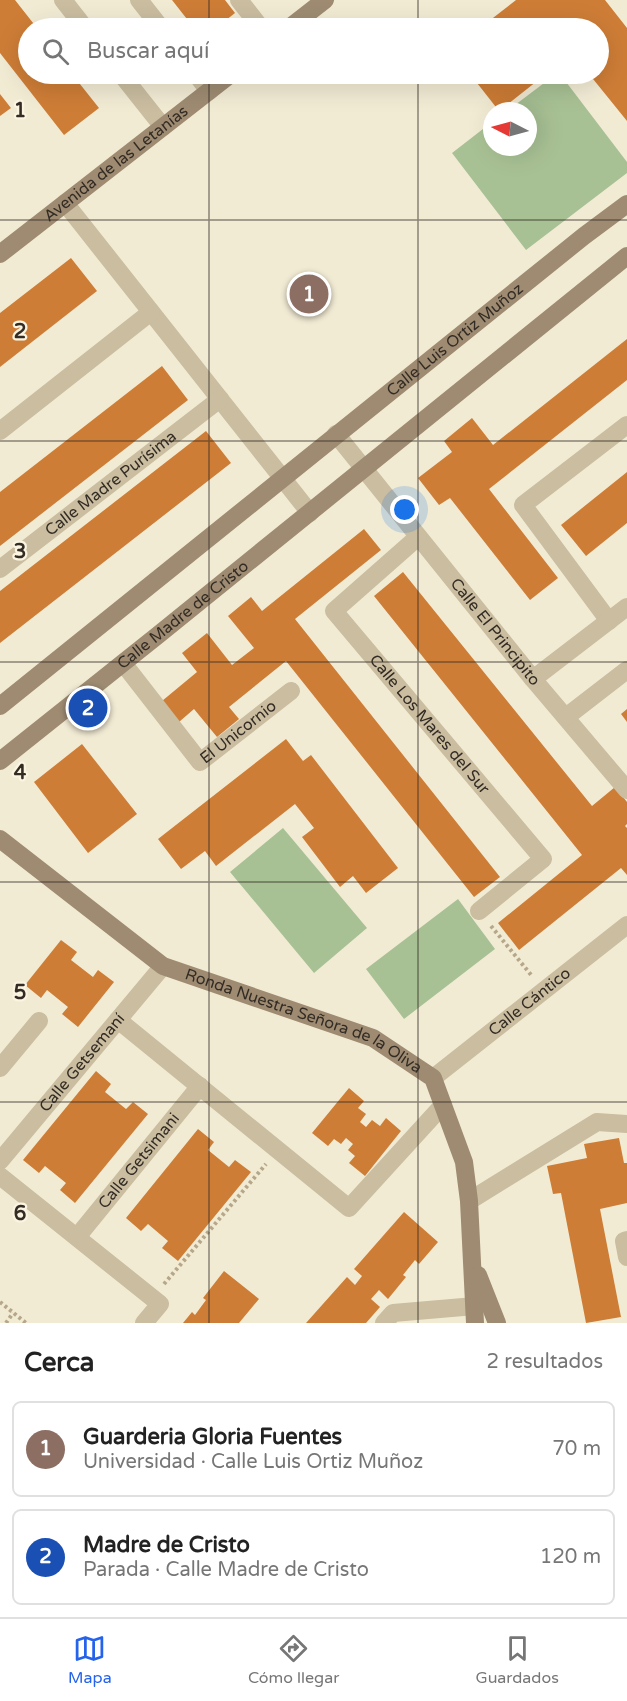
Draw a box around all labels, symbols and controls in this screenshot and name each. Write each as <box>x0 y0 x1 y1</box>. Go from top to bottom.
search box <box>18 18 609 84</box>
icon: search <box>39 35 72 68</box>
text: Buscar aquí <box>87 38 209 64</box>
text: 1 <box>14 99 26 123</box>
street label: Avenida de las Letanías <box>40 101 192 226</box>
north arrow <box>483 102 537 156</box>
pin: 1 <box>290 272 328 316</box>
street label: Calle Luis Ortiz Muñoz <box>383 279 527 401</box>
text: 2 <box>14 320 26 344</box>
street label: Calle Madre Purísima <box>41 426 181 541</box>
your location <box>390 495 419 524</box>
text: 3 <box>14 540 26 564</box>
street label: Calle Madre de Cristo <box>113 556 253 674</box>
street label: Calle El Principito <box>446 574 544 690</box>
street label: Calle Los Mares del Sur <box>365 650 494 799</box>
pin: 2 <box>68 686 107 730</box>
street label: El Unicornio <box>196 696 281 768</box>
text: 4 <box>14 761 27 785</box>
street label: Calle Cántico <box>484 963 575 1040</box>
street label: Ronda Nuestra Señora de la Oliva <box>182 964 426 1078</box>
text: 5 <box>14 981 26 1005</box>
street label: Calle Getsemaní <box>35 1009 129 1116</box>
street label: Calle Getsimani <box>94 1109 184 1213</box>
text: 6 <box>14 1202 26 1226</box>
text: Cerca <box>24 1347 94 1378</box>
text: 2 resultados <box>487 1350 603 1374</box>
text: Guarderia Gloria Fuentes <box>83 1424 342 1450</box>
text: 1 <box>39 1437 52 1461</box>
text: 70 m <box>552 1437 601 1461</box>
text: Universidad · Calle Luis Ortiz Muñoz <box>83 1450 423 1474</box>
text: Madre de Cristo <box>83 1532 250 1558</box>
text: 2 <box>39 1545 52 1569</box>
text: 120 m <box>540 1545 601 1569</box>
text: Parada · Calle Madre de Cristo <box>83 1558 369 1582</box>
tab: Mapa <box>68 1632 112 1688</box>
tab: Cómo llegar <box>248 1632 339 1688</box>
tab: Guardados <box>476 1632 559 1688</box>

